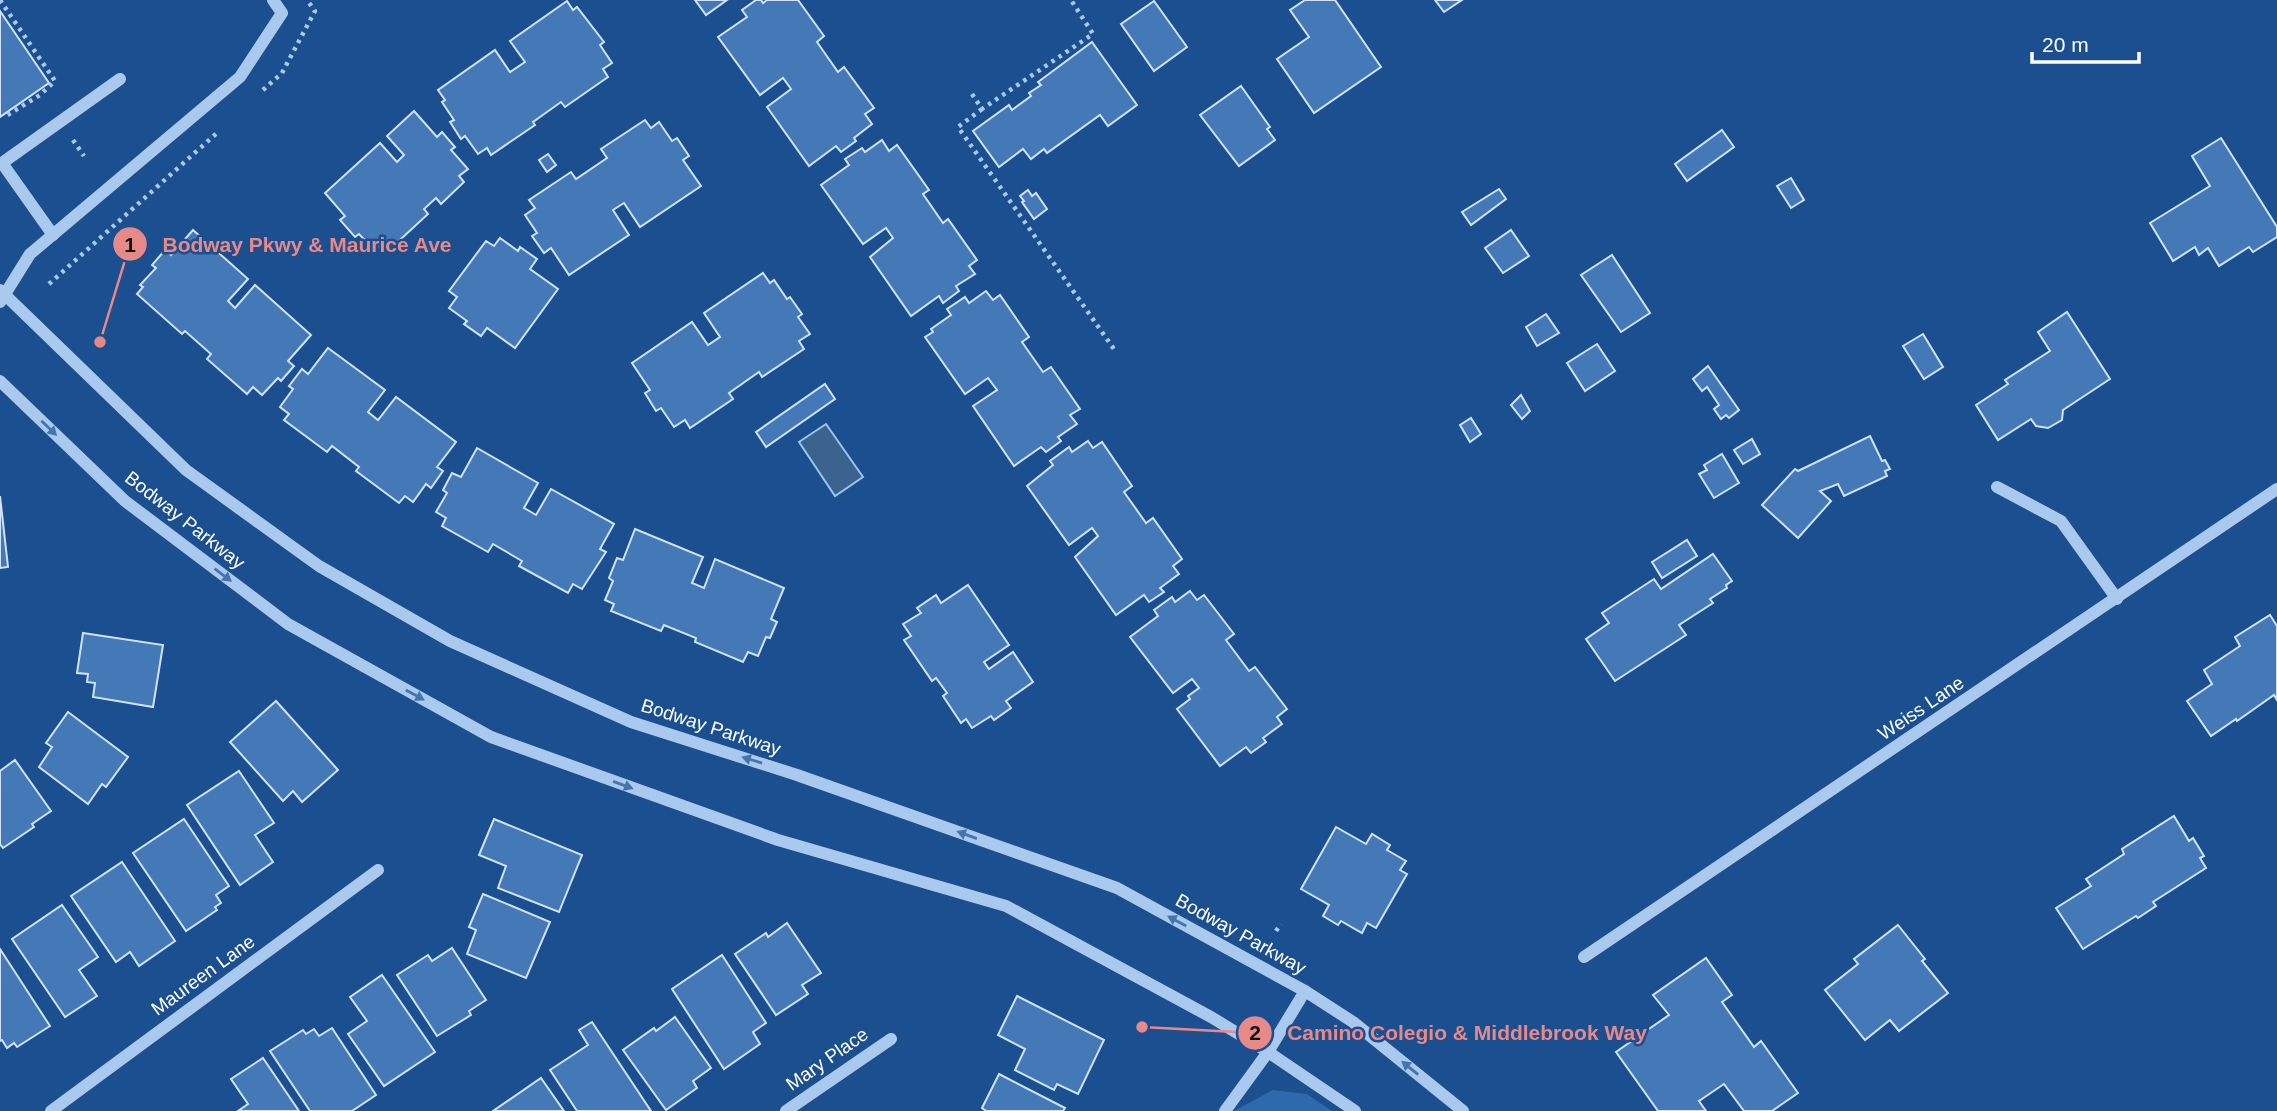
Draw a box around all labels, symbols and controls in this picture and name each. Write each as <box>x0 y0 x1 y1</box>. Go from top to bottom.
scale bar <box>2032 21 2139 65</box>
text: 20 m <box>2042 33 2089 56</box>
callout: Bodway Pkwy & Maurice Ave <box>113 223 466 265</box>
text: 1 <box>124 233 136 256</box>
text: Bodway Pkwy & Maurice Ave <box>162 233 452 256</box>
one-way arrow <box>40 419 57 435</box>
street label: Bodway Parkway <box>121 467 249 573</box>
one-way arrow <box>213 567 231 582</box>
street label: Weiss Lane <box>1874 672 1968 744</box>
one-way arrow <box>405 689 425 701</box>
street label: Bodway Parkway <box>638 694 784 760</box>
one-way arrow <box>742 755 763 765</box>
one-way arrow <box>613 780 634 791</box>
one-way arrow <box>957 829 978 840</box>
street label: Bodway Parkway <box>1172 889 1310 979</box>
one-way arrow <box>1167 915 1187 927</box>
street label: Maureen Lane <box>147 930 259 1020</box>
callout: Camino Colegio & Middlebrook Way <box>1238 1012 1661 1054</box>
text: 2 <box>1249 1021 1261 1044</box>
text: Camino Colegio & Middlebrook Way <box>1287 1021 1647 1044</box>
street label: Mary Place <box>782 1023 872 1095</box>
one-way arrow <box>1402 1061 1420 1076</box>

